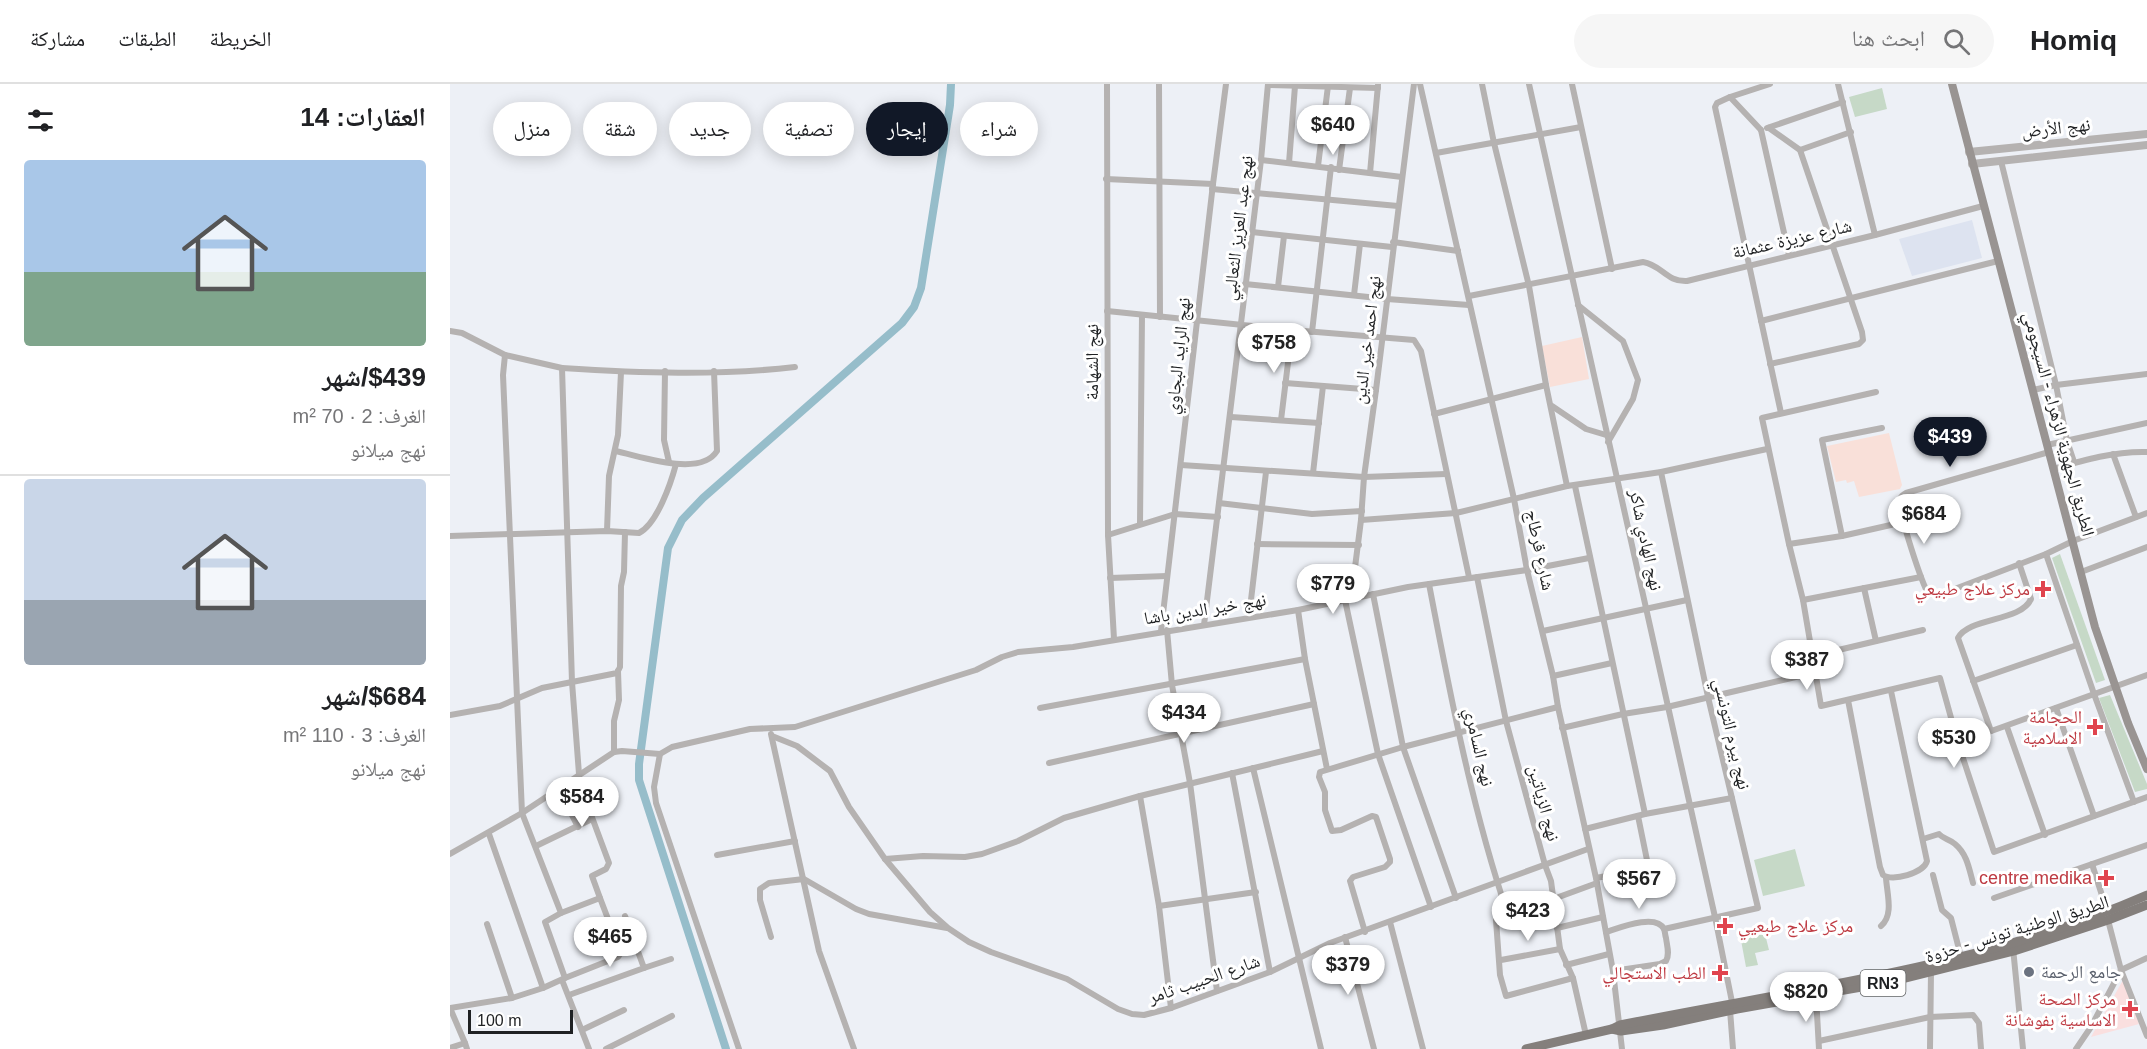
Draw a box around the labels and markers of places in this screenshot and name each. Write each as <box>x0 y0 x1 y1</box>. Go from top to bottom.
pin: $640 <box>1297 105 1369 156</box>
pin: $758 <box>1238 323 1310 374</box>
pin: $439 <box>1914 417 1986 468</box>
pin: $684 <box>1888 494 1960 545</box>
pin: $779 <box>1297 564 1369 615</box>
place label: مركز علاج طبيعي <box>1915 579 2030 604</box>
marker: مركز علاج طبيعي <box>2034 580 2052 598</box>
pin: $387 <box>1771 640 1843 691</box>
pin: $434 <box>1148 693 1220 744</box>
place label: الحجامة الاسلامية <box>2023 707 2082 748</box>
pin: $530 <box>1918 718 1990 769</box>
marker: الحجامة الاسلامية <box>2086 718 2104 736</box>
pin: $584 <box>546 777 618 828</box>
pin: $567 <box>1603 859 1675 910</box>
place label: centre medika <box>1979 868 2093 888</box>
marker: centre medika <box>2097 869 2115 887</box>
pin: $423 <box>1492 891 1564 942</box>
place label: مركز علاج طبعيي <box>1738 916 1853 941</box>
pin: $465 <box>574 917 646 968</box>
marker: مركز علاج طبعيي <box>1716 917 1734 935</box>
pin: $379 <box>1312 945 1384 996</box>
place label: جامع الرحمة <box>2041 962 2121 984</box>
place label: الطب الاستجالي <box>1602 963 1706 988</box>
marker: الطب الاستجالي <box>1711 964 1729 982</box>
marker: جامع الرحمة <box>2022 965 2036 979</box>
pin: $820 <box>1770 972 1842 1023</box>
place label: مركز الصحة الاساسية بفوشانة <box>2005 989 2116 1031</box>
marker: مركز الصحة الاساسية بفوشانة <box>2121 1000 2139 1018</box>

